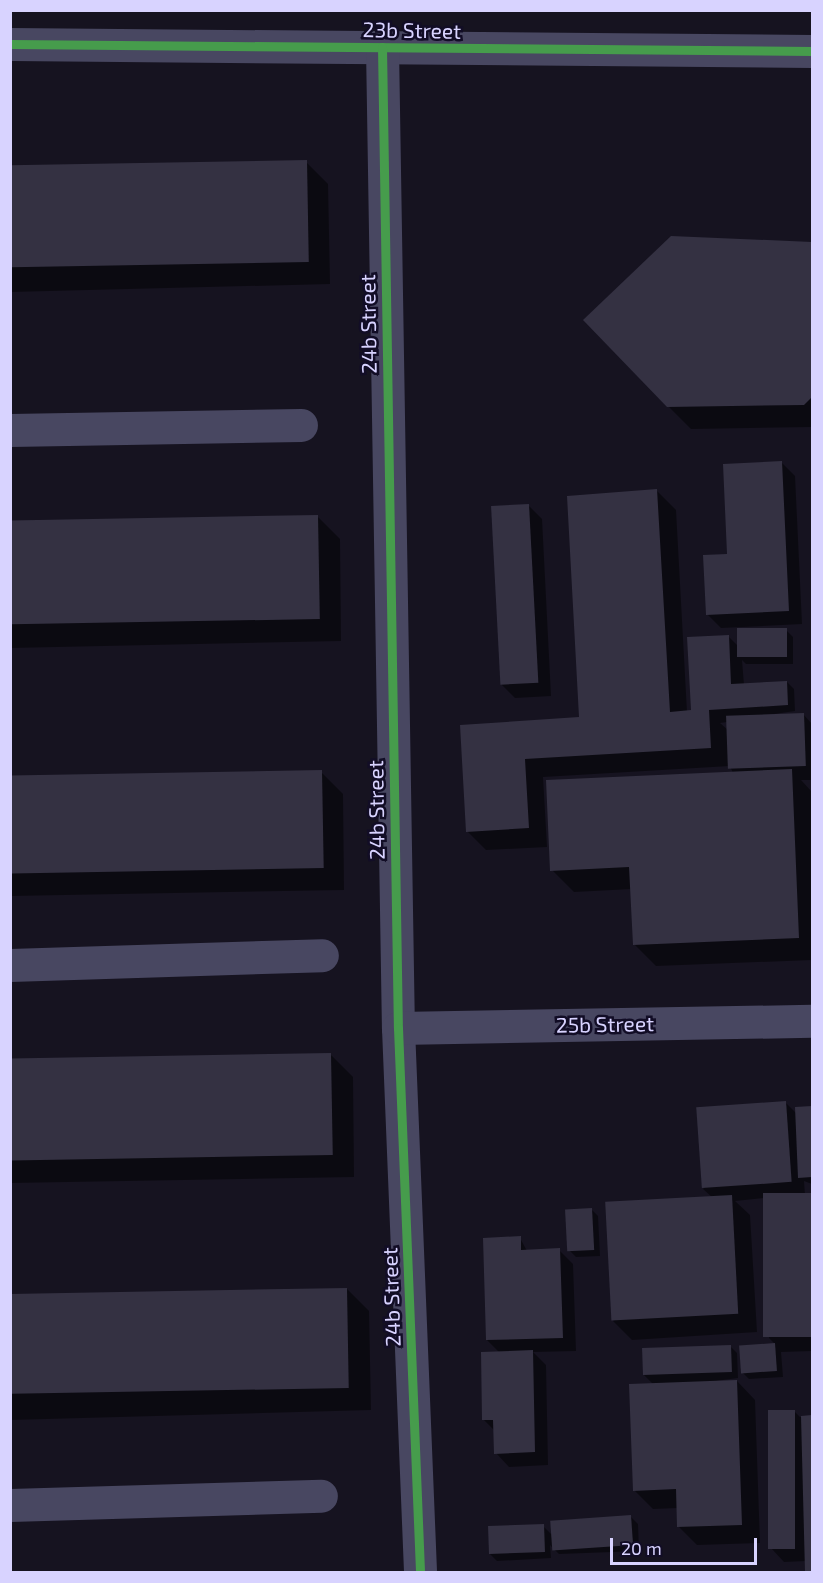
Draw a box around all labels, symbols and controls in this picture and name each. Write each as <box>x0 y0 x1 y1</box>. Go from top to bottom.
street label: 23b Street <box>363 17 461 43</box>
street label: 24b Street <box>355 274 381 374</box>
street label: 24b Street <box>363 760 389 860</box>
street label: 25b Street <box>556 1011 654 1037</box>
street label: 24b Street <box>377 1247 405 1347</box>
scale bar <box>613 1526 760 1564</box>
text: 20 m <box>621 1537 662 1559</box>

